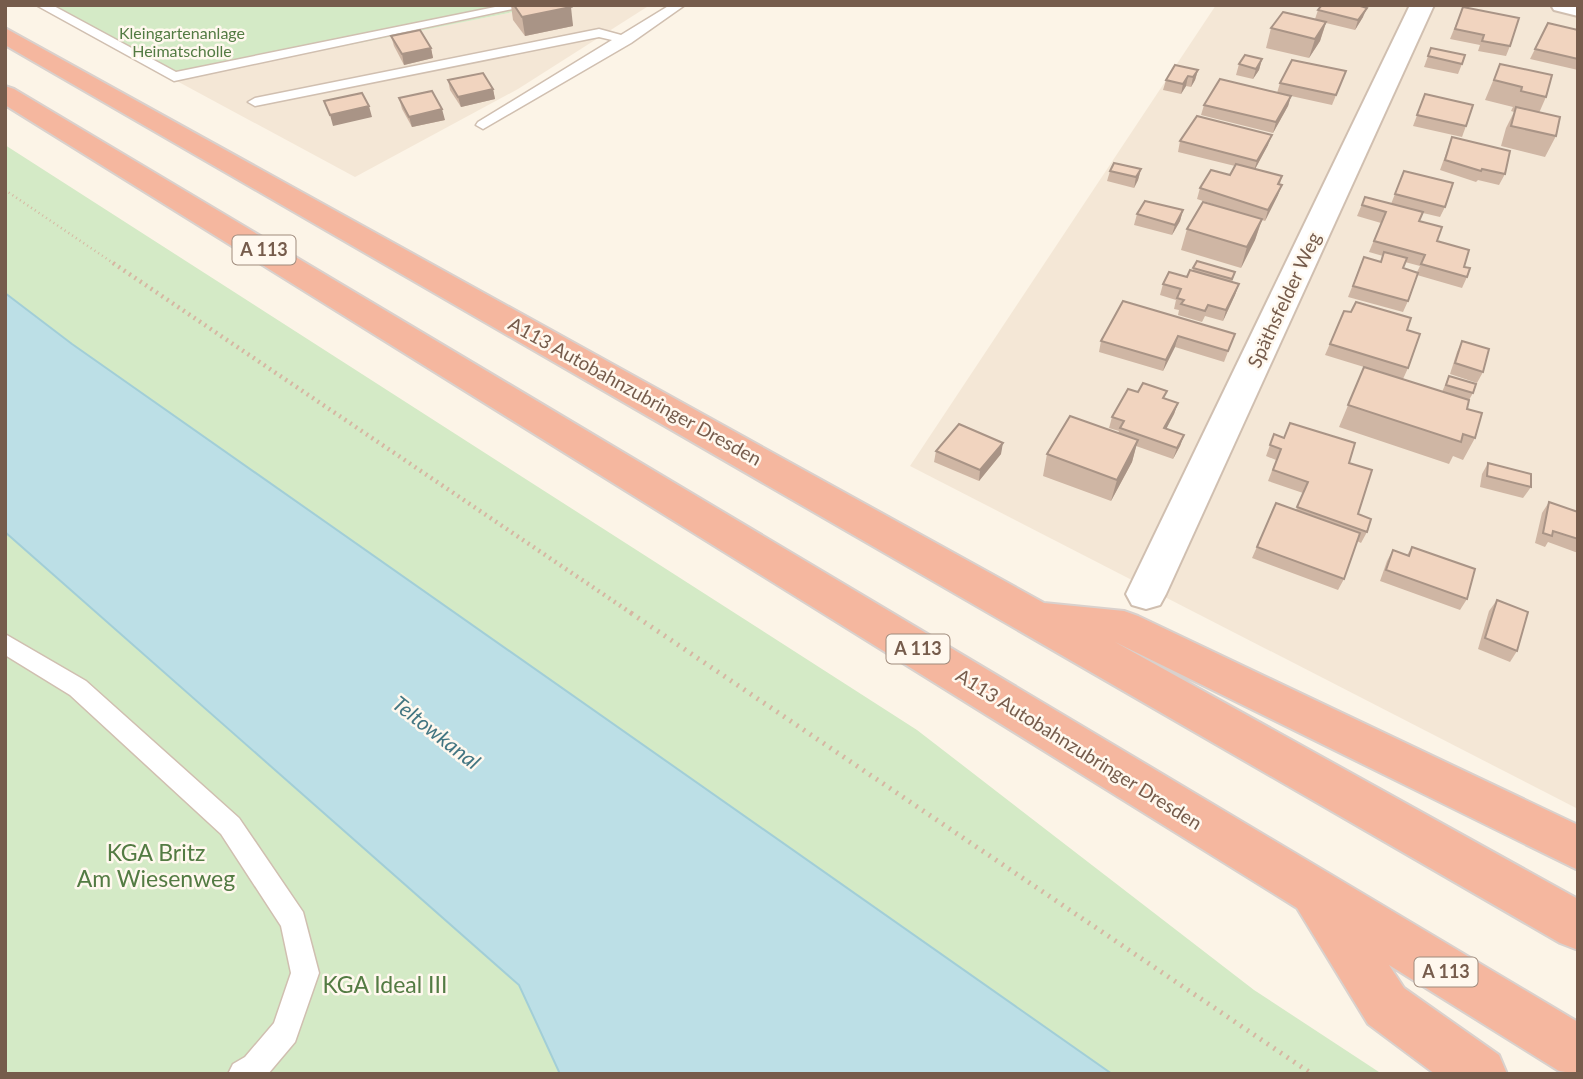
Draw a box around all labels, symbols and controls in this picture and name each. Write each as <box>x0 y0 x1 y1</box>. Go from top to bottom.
park label: Kleingartenanlage Heimatscholle <box>119 23 245 60</box>
street label: Späthsfelder Weg <box>1242 228 1325 371</box>
road number: A 113 <box>232 236 296 264</box>
street label: A113 Autobahnzubringer Dresden <box>505 311 766 470</box>
road number: A 113 <box>886 634 950 664</box>
street label: A113 Autobahnzubringer Dresden <box>952 663 1206 834</box>
water label: Teltowkanal <box>388 690 486 774</box>
park label: KGA Britz Am Wiesenweg <box>77 838 235 892</box>
road number: A 113 <box>1414 958 1478 987</box>
park label: KGA Ideal III <box>323 970 447 998</box>

